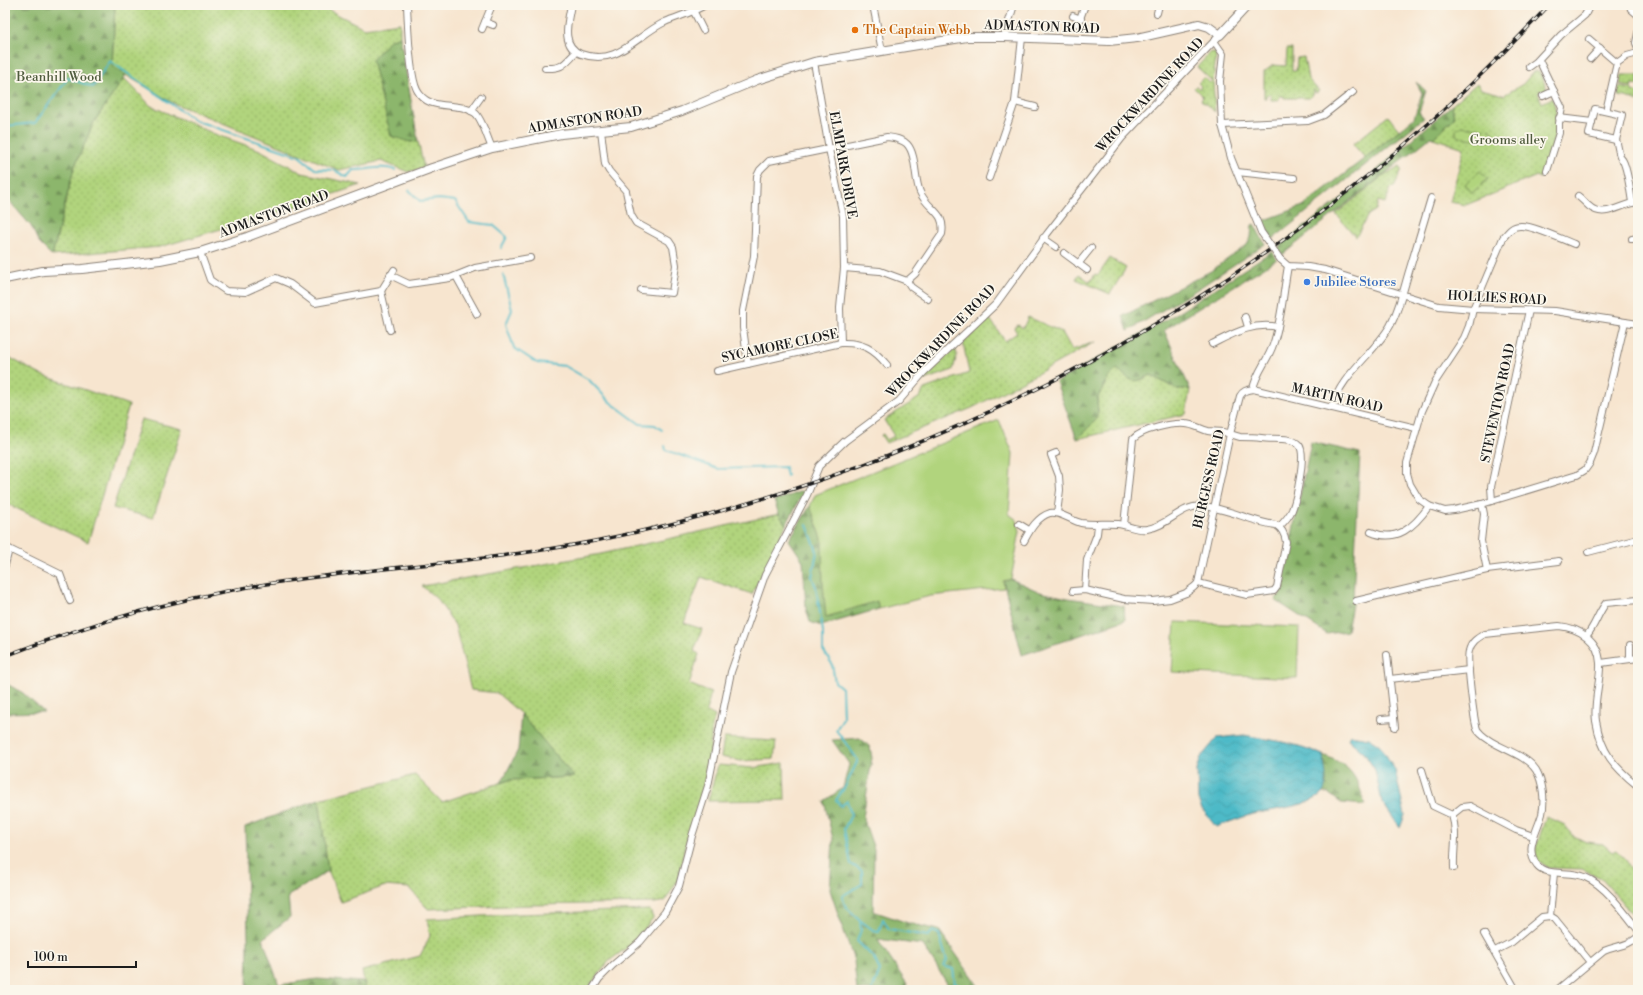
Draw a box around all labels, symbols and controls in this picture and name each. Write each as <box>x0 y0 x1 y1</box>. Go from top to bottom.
street label: ADMASTON ROAD <box>983 17 1100 37</box>
place label: The Captain Webb <box>863 22 970 38</box>
marker: The Captain Webb <box>850 25 860 35</box>
street label: WROCKWARDINE ROAD <box>1092 34 1207 156</box>
park label: Beanhill Wood <box>15 69 102 85</box>
street label: ADMASTON ROAD <box>526 103 643 137</box>
street label: ELMPARK DRIVE <box>826 110 860 220</box>
park label: Grooms alley <box>1470 132 1547 148</box>
street label: ADMASTON ROAD <box>216 187 331 242</box>
place label: Jubilee Stores <box>1314 274 1397 290</box>
marker: Jubilee Stores <box>1302 277 1312 287</box>
street label: WROCKWARDINE ROAD <box>882 281 999 402</box>
street label: HOLLIES ROAD <box>1447 287 1547 309</box>
street label: SYCAMORE CLOSE <box>720 326 840 366</box>
street label: STEVENTON ROAD <box>1478 342 1518 464</box>
street label: MARTIN ROAD <box>1290 380 1384 416</box>
street label: BURGESS ROAD <box>1190 428 1228 531</box>
scale bar <box>28 943 136 969</box>
text: 100 m <box>34 950 68 965</box>

